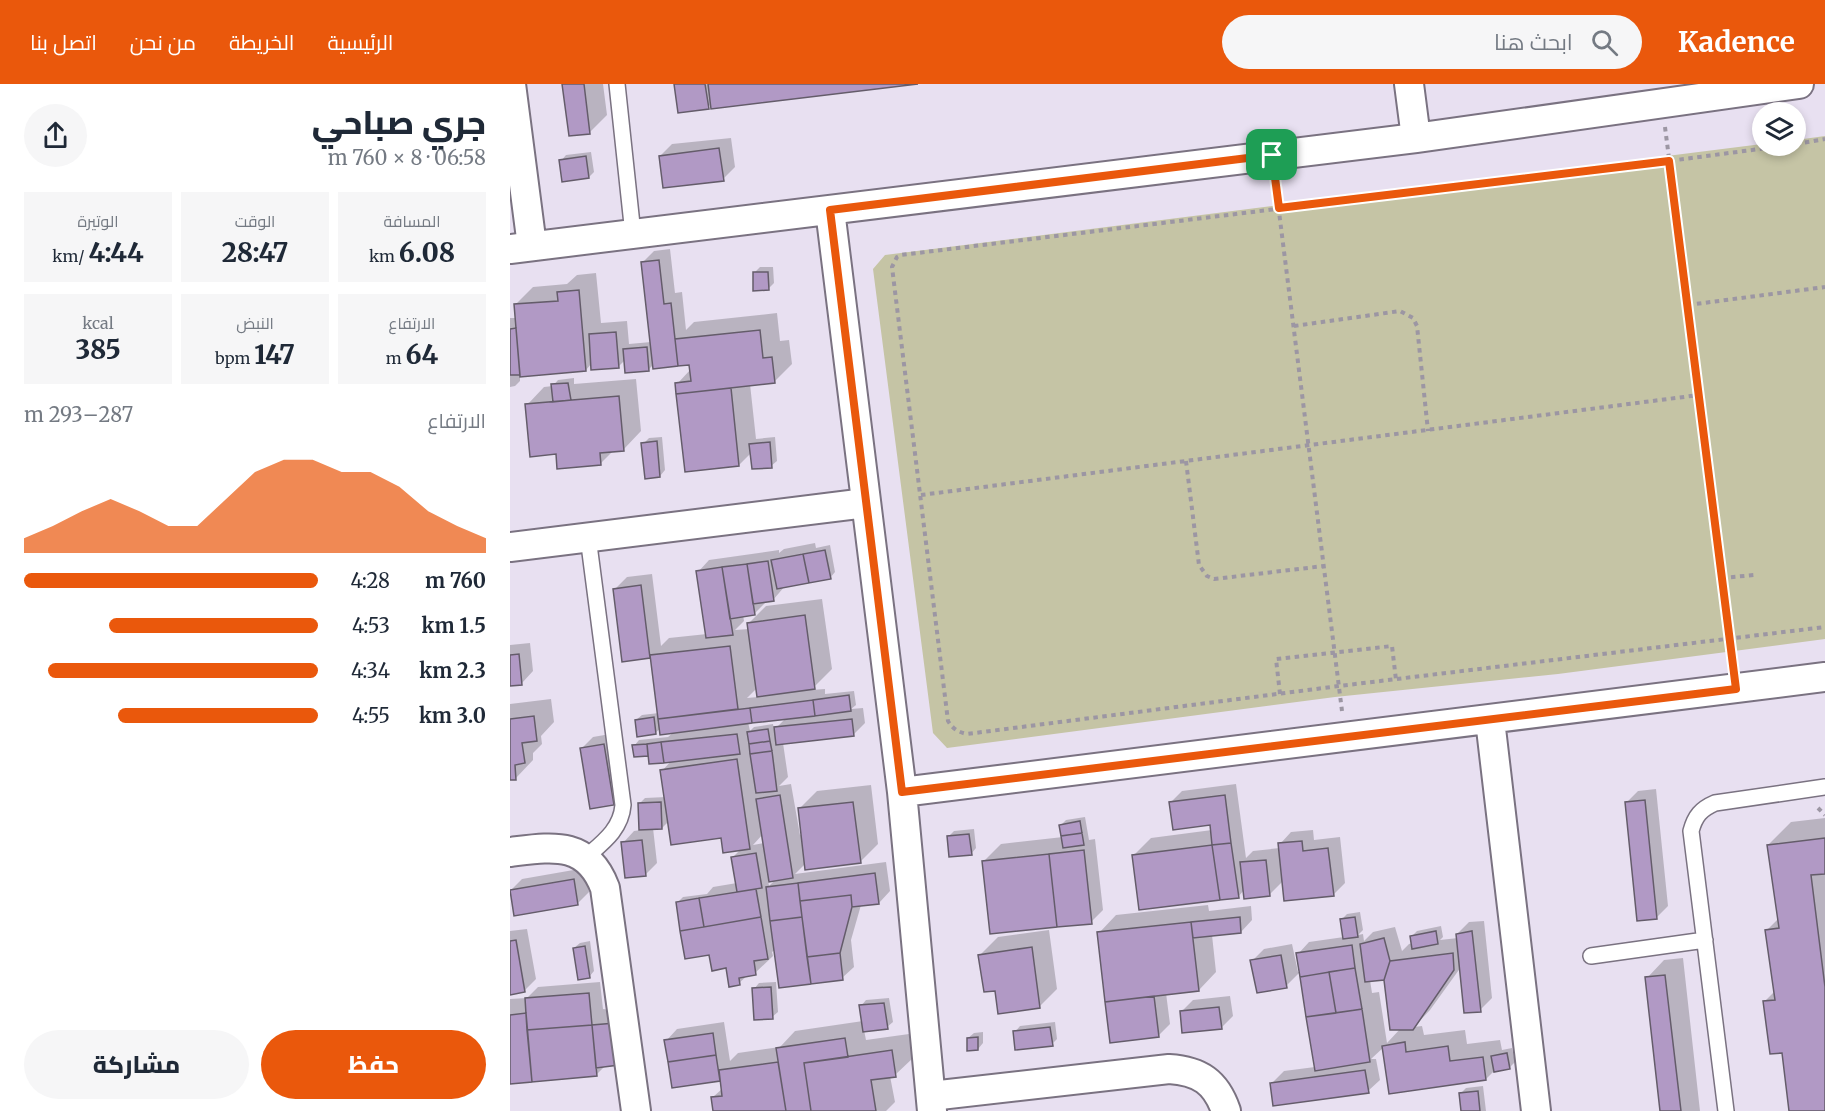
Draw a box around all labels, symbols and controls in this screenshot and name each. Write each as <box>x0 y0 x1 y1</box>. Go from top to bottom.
search box <box>1222 15 1642 69</box>
text: Kadence <box>1678 24 1795 60</box>
icon: search <box>1588 26 1621 59</box>
text: ابحث هنا <box>1494 28 1573 56</box>
text: اتصل بنا <box>30 29 97 56</box>
text: من نحن <box>130 29 196 56</box>
text: الخريطة <box>229 29 294 56</box>
text: الرئيسية <box>327 29 393 56</box>
text: جري صباحي <box>312 102 486 143</box>
map controls <box>1752 102 1806 156</box>
button: layers <box>1752 102 1806 156</box>
button: share <box>24 104 87 167</box>
pin <box>1246 129 1297 180</box>
icon: arrive <box>1255 138 1288 171</box>
text: 06:58 · 8 × 760 m <box>328 145 486 170</box>
text: الوتيرة <box>77 211 119 231</box>
text: الوقت <box>235 211 275 231</box>
text: المسافة <box>384 211 440 231</box>
text: 4:44 <box>88 236 144 269</box>
text: 28:47 <box>222 236 288 269</box>
text: 6.08 <box>399 236 455 269</box>
text: /km <box>52 246 88 266</box>
text: km <box>369 246 399 266</box>
text: kcal <box>82 313 114 333</box>
text: النبض <box>236 313 274 333</box>
text: الارتفاع <box>389 313 435 333</box>
text: 385 <box>75 333 121 366</box>
text: 147 <box>254 338 295 371</box>
text: 64 <box>405 338 438 371</box>
text: bpm <box>215 348 254 368</box>
text: m <box>386 348 405 368</box>
text: 287–293 m <box>24 402 133 427</box>
text: الارتفاع <box>427 408 486 433</box>
text: 4:28 <box>351 568 390 593</box>
text: 760 m <box>425 568 486 593</box>
text: 4:53 <box>352 613 390 638</box>
text: 1.5 km <box>422 613 486 638</box>
text: 4:34 <box>351 658 390 683</box>
text: 2.3 km <box>419 658 486 683</box>
text: 4:55 <box>352 703 390 728</box>
text: 3.0 km <box>419 703 486 728</box>
button: مشاركة <box>24 1030 249 1099</box>
button: حفظ <box>261 1030 486 1099</box>

